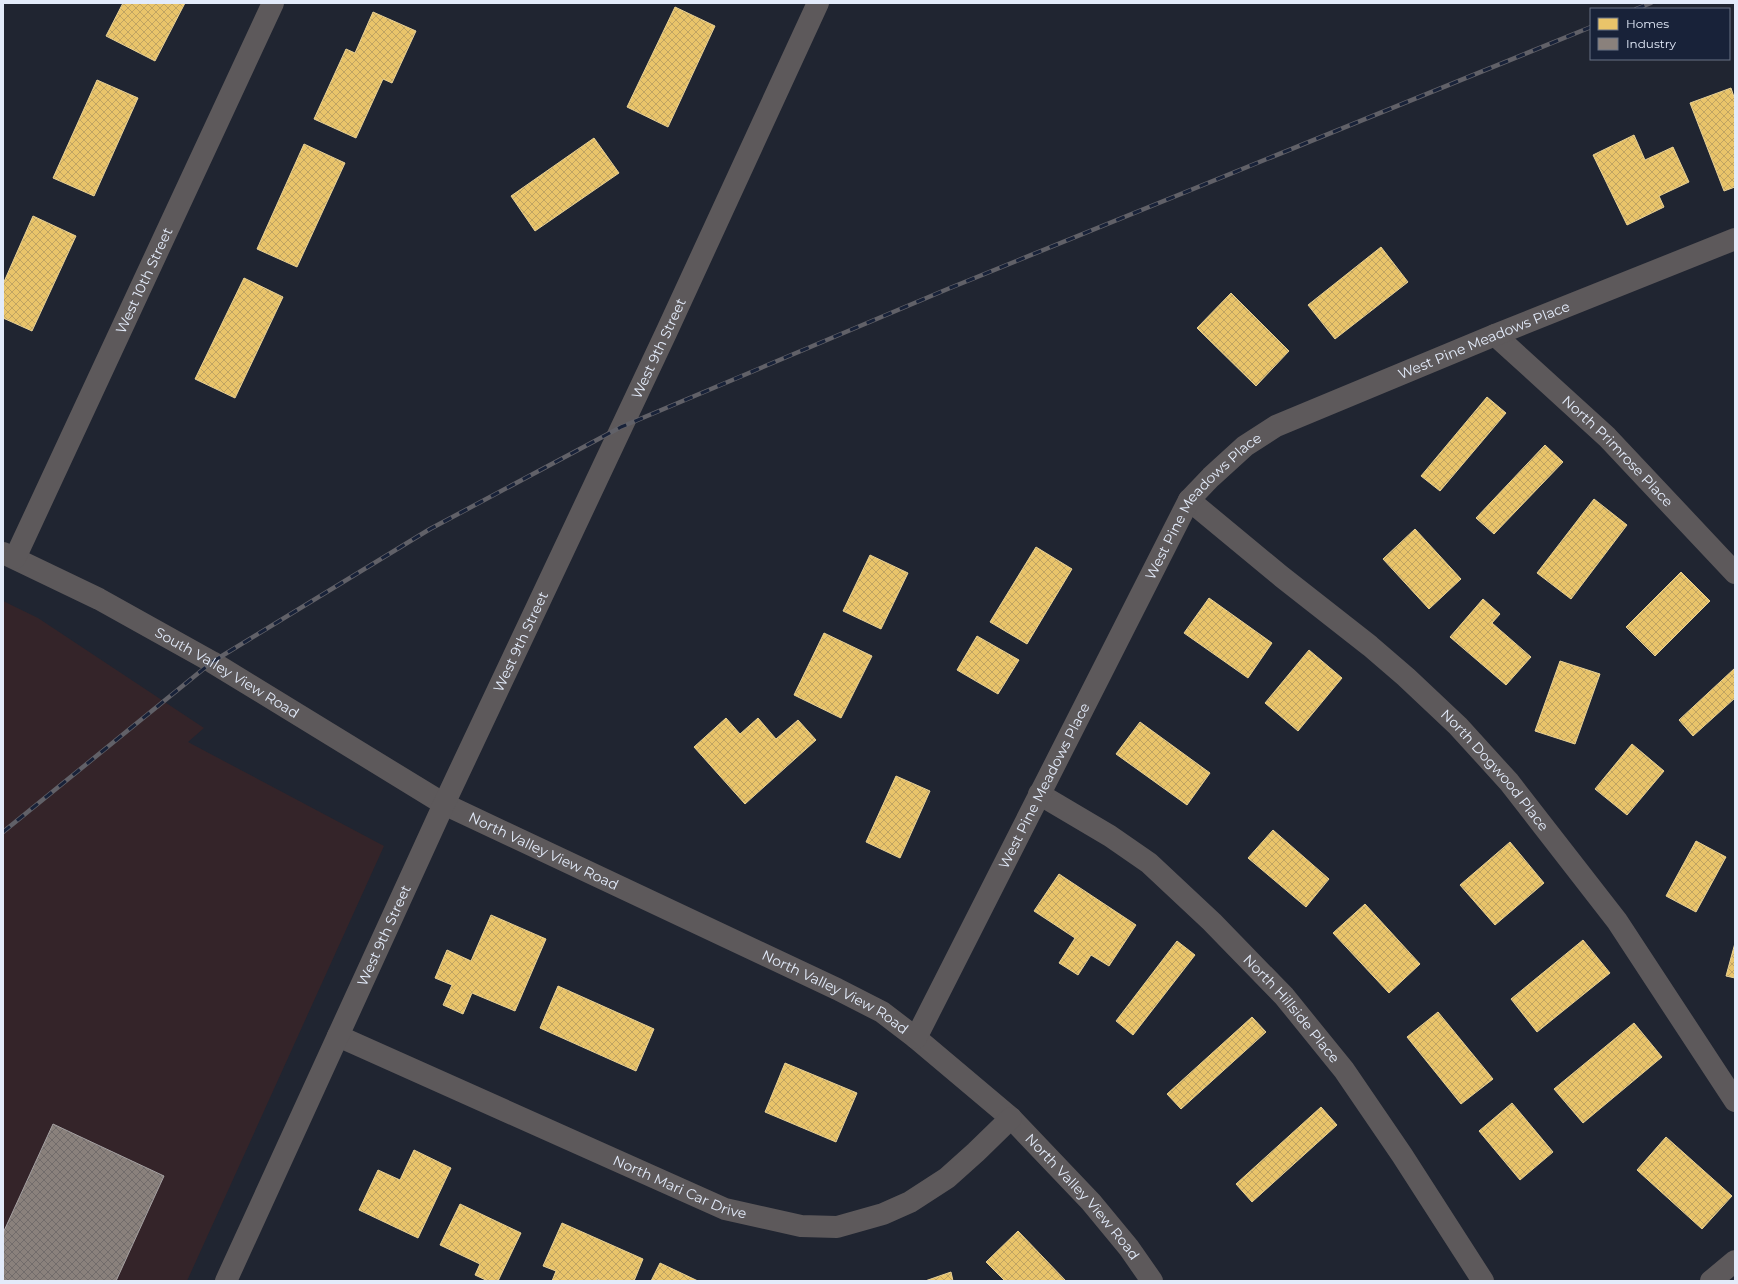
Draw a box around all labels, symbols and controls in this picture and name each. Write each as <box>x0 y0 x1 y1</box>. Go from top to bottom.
legend <box>1590 8 1730 60</box>
text: Homes <box>1626 16 1669 31</box>
text: Industry <box>1626 36 1676 51</box>
street label: West 10th Street <box>112 224 177 337</box>
street label: West 9th Street <box>627 295 690 402</box>
street label: West Pine Meadows Place <box>1395 297 1572 383</box>
street label: North Primrose Place <box>1558 392 1677 511</box>
street label: West Pine Meadows Place <box>1141 429 1265 583</box>
street label: West 9th Street <box>489 588 552 695</box>
street label: South Valley View Road <box>152 623 302 722</box>
street label: West Pine Meadows Place <box>994 700 1094 872</box>
street label: North Dogwood Place <box>1437 705 1553 835</box>
street label: North Valley View Road <box>466 808 622 894</box>
street label: West 9th Street <box>353 882 415 989</box>
street label: North Valley View Road <box>759 946 912 1038</box>
street label: North Hillside Place <box>1239 951 1344 1067</box>
street label: North Valley View Road <box>1021 1130 1143 1263</box>
street label: North Mari Car Drive <box>610 1151 748 1223</box>

